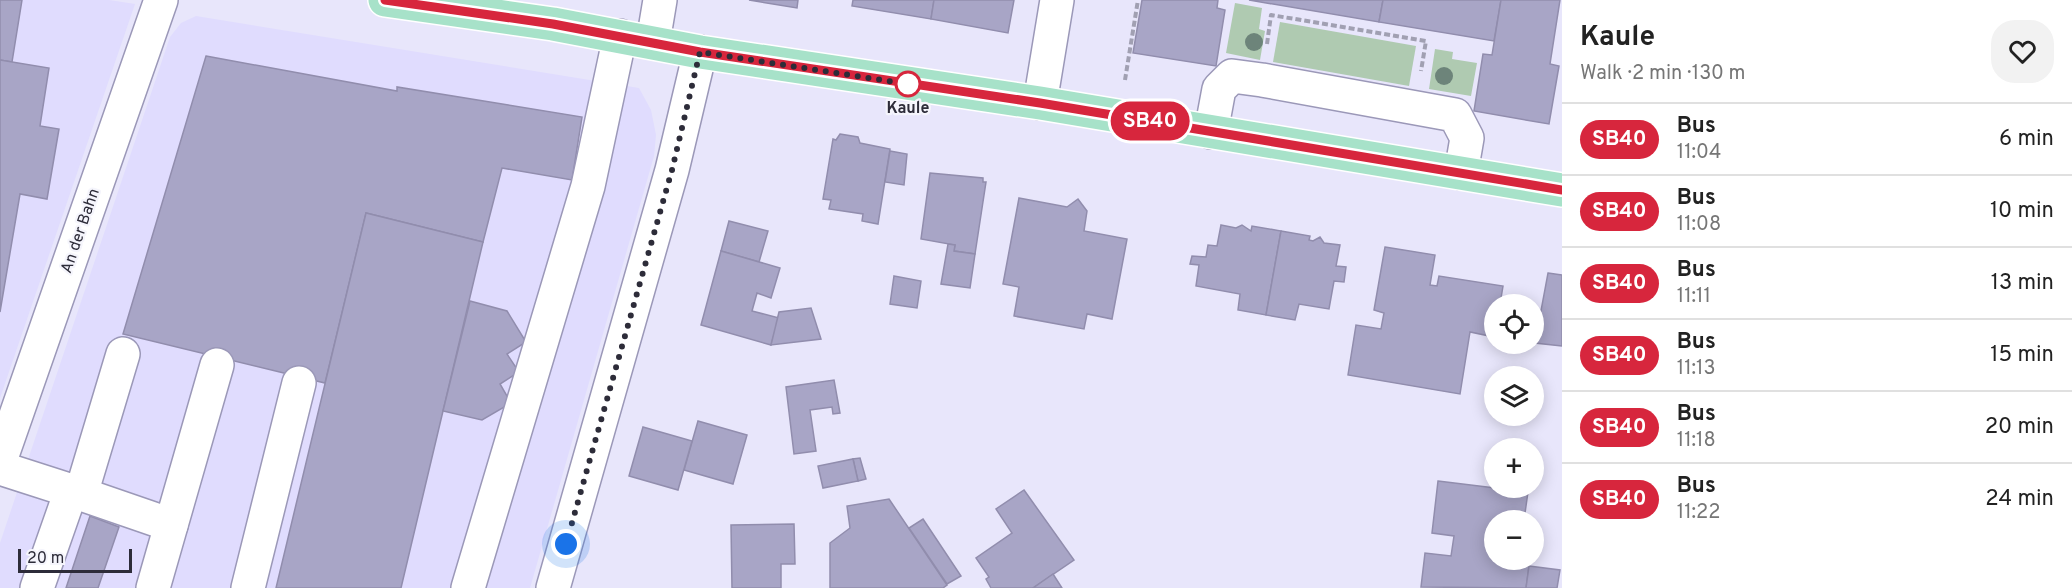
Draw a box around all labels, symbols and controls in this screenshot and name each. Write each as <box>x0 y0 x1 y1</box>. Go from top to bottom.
text: Kaule <box>1580 20 1655 56</box>
button: heart <box>1991 20 2054 83</box>
text: Walk · 2 min · 130 m <box>1580 61 1745 87</box>
marker: Kaule <box>895 71 921 97</box>
place label: Kaule <box>887 99 930 119</box>
line badge: SB40 <box>1108 102 1192 140</box>
text: SB40 <box>1123 108 1177 135</box>
text: Bus <box>1677 113 1716 140</box>
text: SB40 <box>1592 126 1647 153</box>
text: 6 min <box>1999 126 2054 153</box>
text: 11:04 <box>1677 140 1721 166</box>
text: Bus <box>1677 185 1716 212</box>
street label: An der Bahn <box>57 186 105 276</box>
text: SB40 <box>1592 198 1647 225</box>
text: 10 min <box>1990 198 2054 225</box>
text: 11:08 <box>1677 212 1721 238</box>
text: Bus <box>1677 257 1716 284</box>
text: SB40 <box>1592 270 1647 297</box>
text: 13 min <box>1991 270 2054 297</box>
text: 11:11 <box>1677 284 1711 310</box>
map controls <box>1484 294 1544 570</box>
button: locate <box>1484 294 1544 354</box>
text: Bus <box>1677 329 1716 356</box>
text: SB40 <box>1592 342 1647 369</box>
text: 15 min <box>1990 342 2054 369</box>
text: 11:13 <box>1677 356 1716 382</box>
button: layers <box>1484 366 1544 426</box>
text: Bus <box>1677 401 1716 428</box>
text: SB40 <box>1592 414 1647 441</box>
text: 20 min <box>1985 414 2054 441</box>
text: 11:18 <box>1677 428 1716 454</box>
button: + <box>1484 438 1544 498</box>
text: Bus <box>1677 473 1716 500</box>
text: SB40 <box>1592 486 1647 513</box>
text: 24 min <box>1985 486 2054 513</box>
text: 11:22 <box>1677 500 1721 526</box>
button: − <box>1484 510 1544 570</box>
your location <box>551 529 581 559</box>
scale bar <box>18 546 132 574</box>
text: 20 m <box>27 549 64 569</box>

